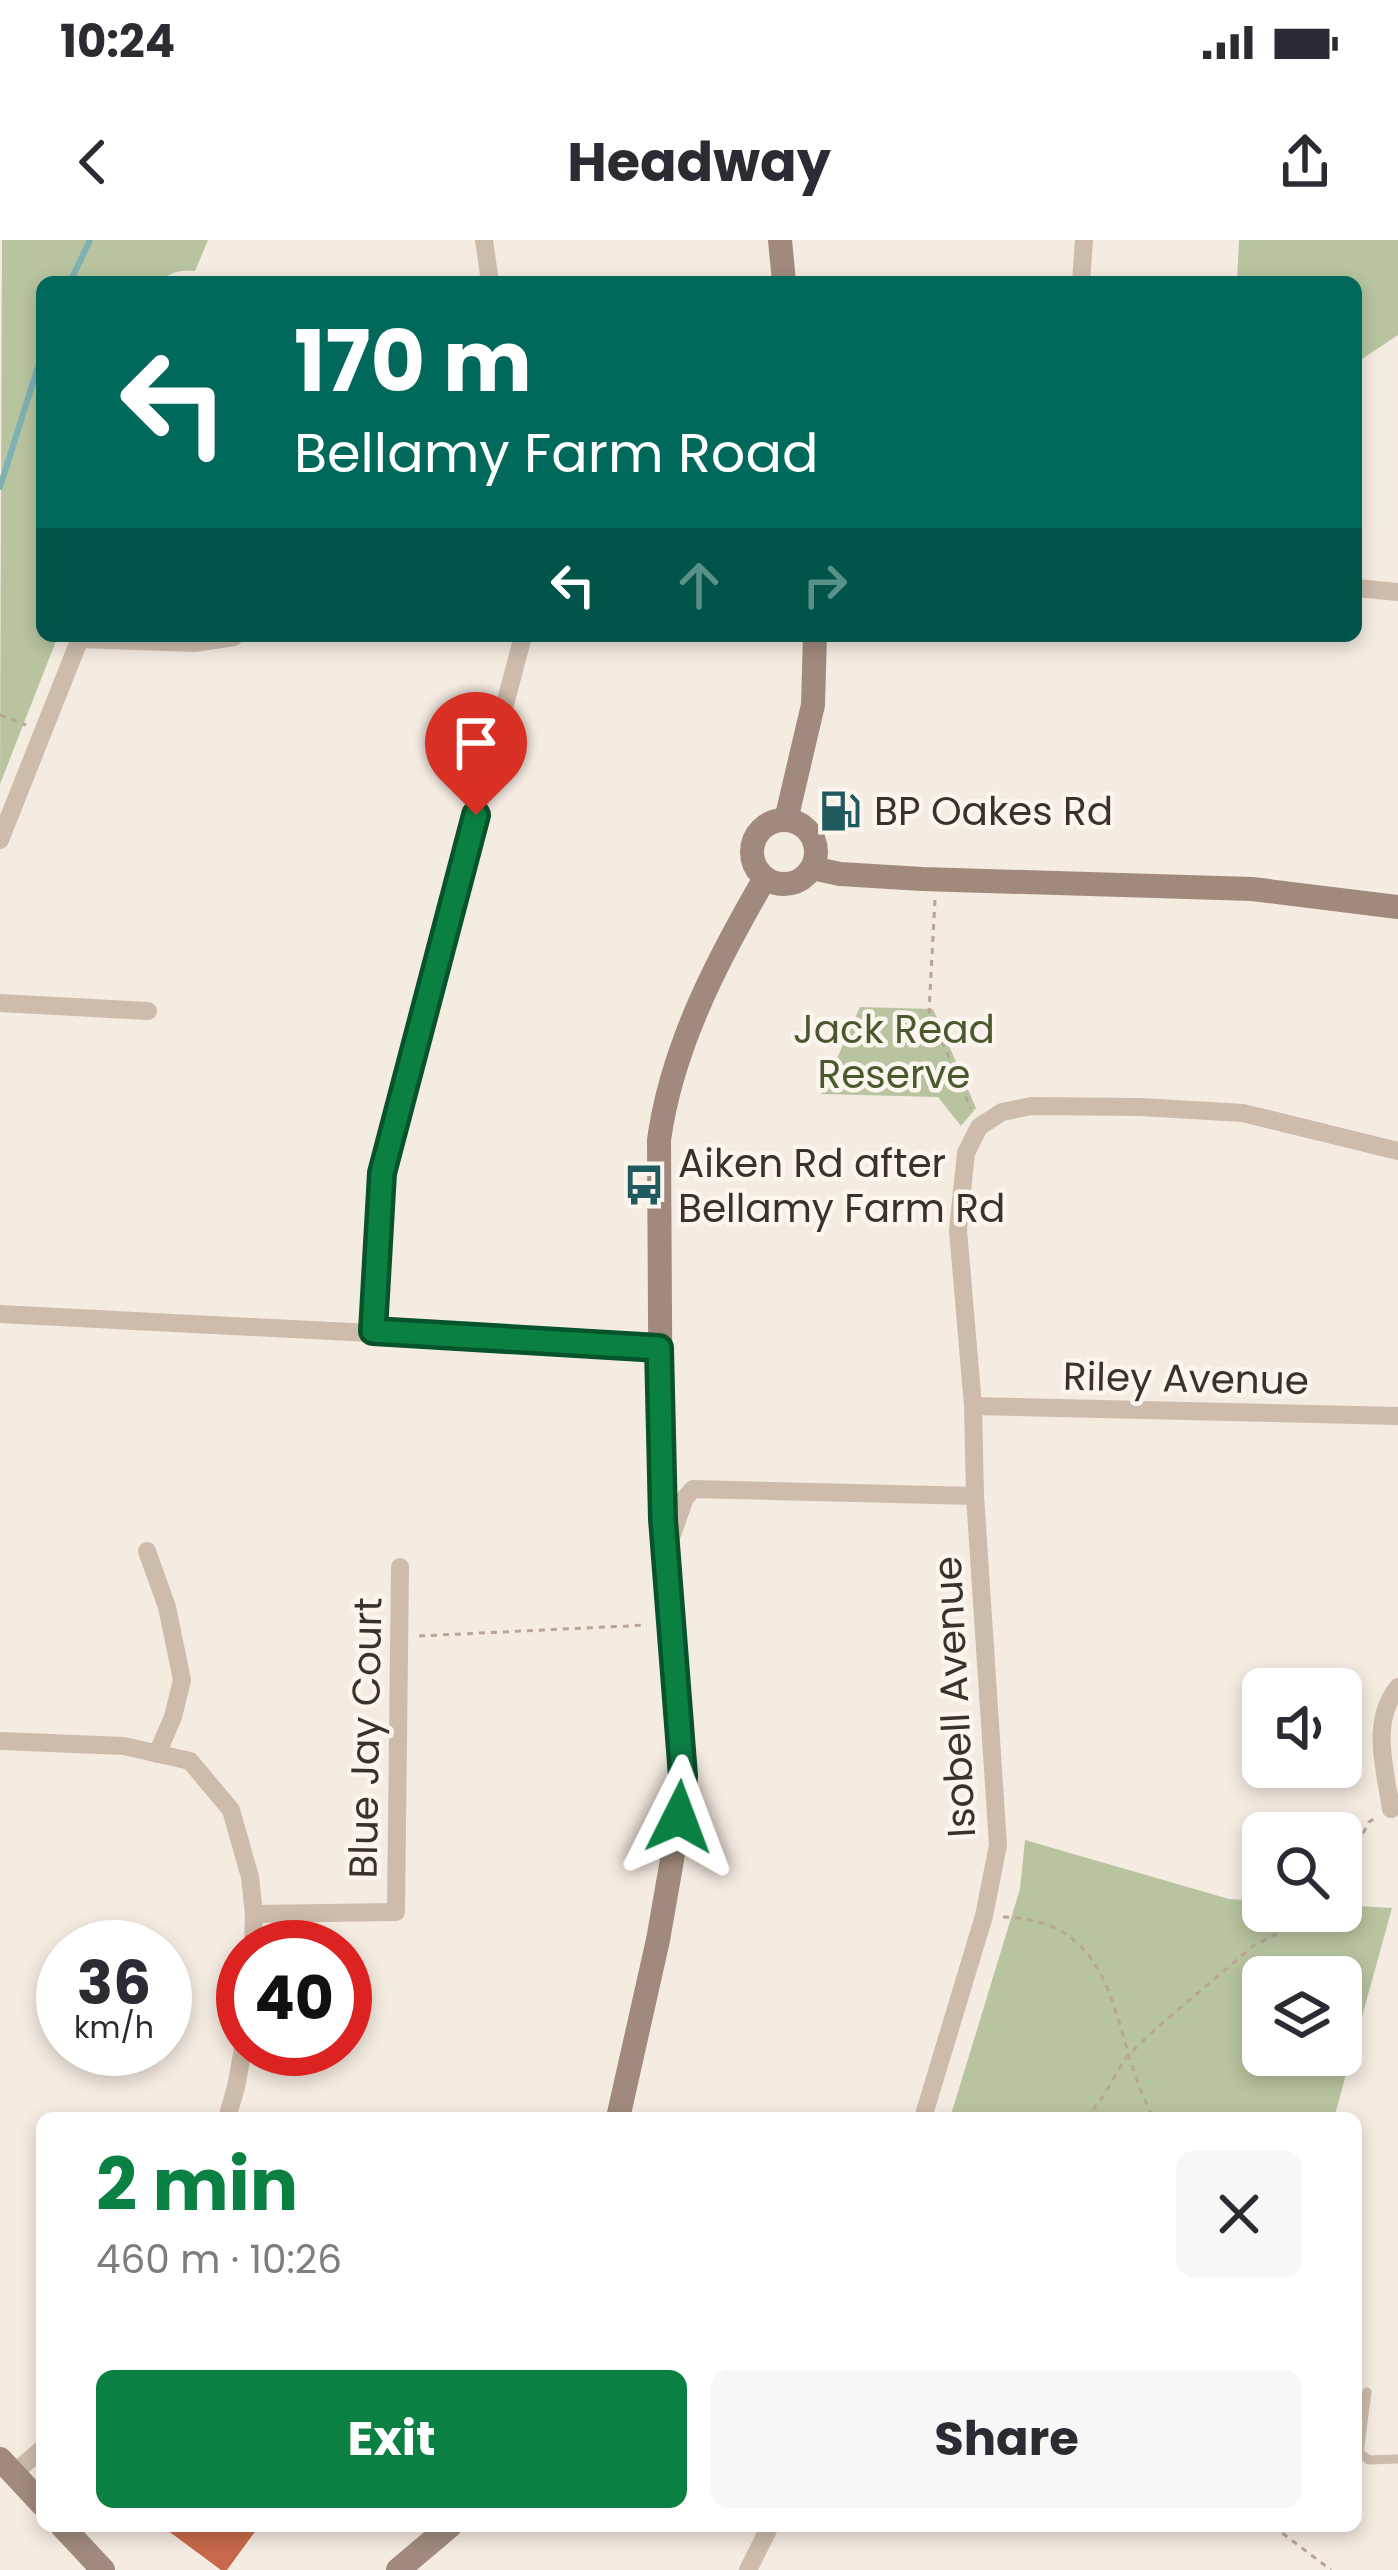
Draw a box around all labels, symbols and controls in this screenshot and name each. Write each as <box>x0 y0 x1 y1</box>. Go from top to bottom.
text: 10:24 <box>60 10 175 73</box>
text: Headway <box>567 124 831 200</box>
icon: back <box>60 129 126 195</box>
icon: share <box>1272 129 1338 195</box>
text: 170 m <box>294 303 532 420</box>
icon: left <box>96 324 252 480</box>
text: Bellamy Farm Road <box>294 415 818 491</box>
icon: left <box>540 552 606 618</box>
icon: ahead <box>666 552 732 618</box>
icon: right <box>792 552 858 618</box>
pin <box>425 692 527 815</box>
icon: arrive <box>443 710 509 776</box>
place label: BP Oakes Rd <box>874 784 1113 839</box>
fuel station icon: BP Oakes Rd <box>817 788 863 834</box>
park label: Jack Read Reserve <box>793 1002 995 1102</box>
place label: Aiken Rd after Bellamy Farm Rd <box>678 1136 1005 1236</box>
bus stop icon: Aiken Rd after Bellamy Farm Rd <box>621 1162 667 1208</box>
street label: Riley Avenue <box>1063 1349 1309 1408</box>
street label: Isobell Avenue <box>920 1555 989 1839</box>
street label: Blue Jay Court <box>336 1597 395 1879</box>
map controls <box>1242 1668 1362 2076</box>
button: sound <box>1242 1668 1362 1788</box>
position arrow <box>616 1754 742 1880</box>
button: search <box>1242 1812 1362 1932</box>
speed limit sign: 40 <box>216 1920 372 2076</box>
text: 36 <box>77 1941 151 2025</box>
button: layers <box>1242 1956 1362 2076</box>
text: km/h <box>74 2006 154 2049</box>
text: 2 min <box>96 2134 298 2235</box>
button: close <box>1176 2151 1302 2277</box>
text: 460 m · 10:26 <box>96 2232 342 2287</box>
button: Exit <box>96 2370 687 2508</box>
button: Share <box>711 2370 1302 2508</box>

